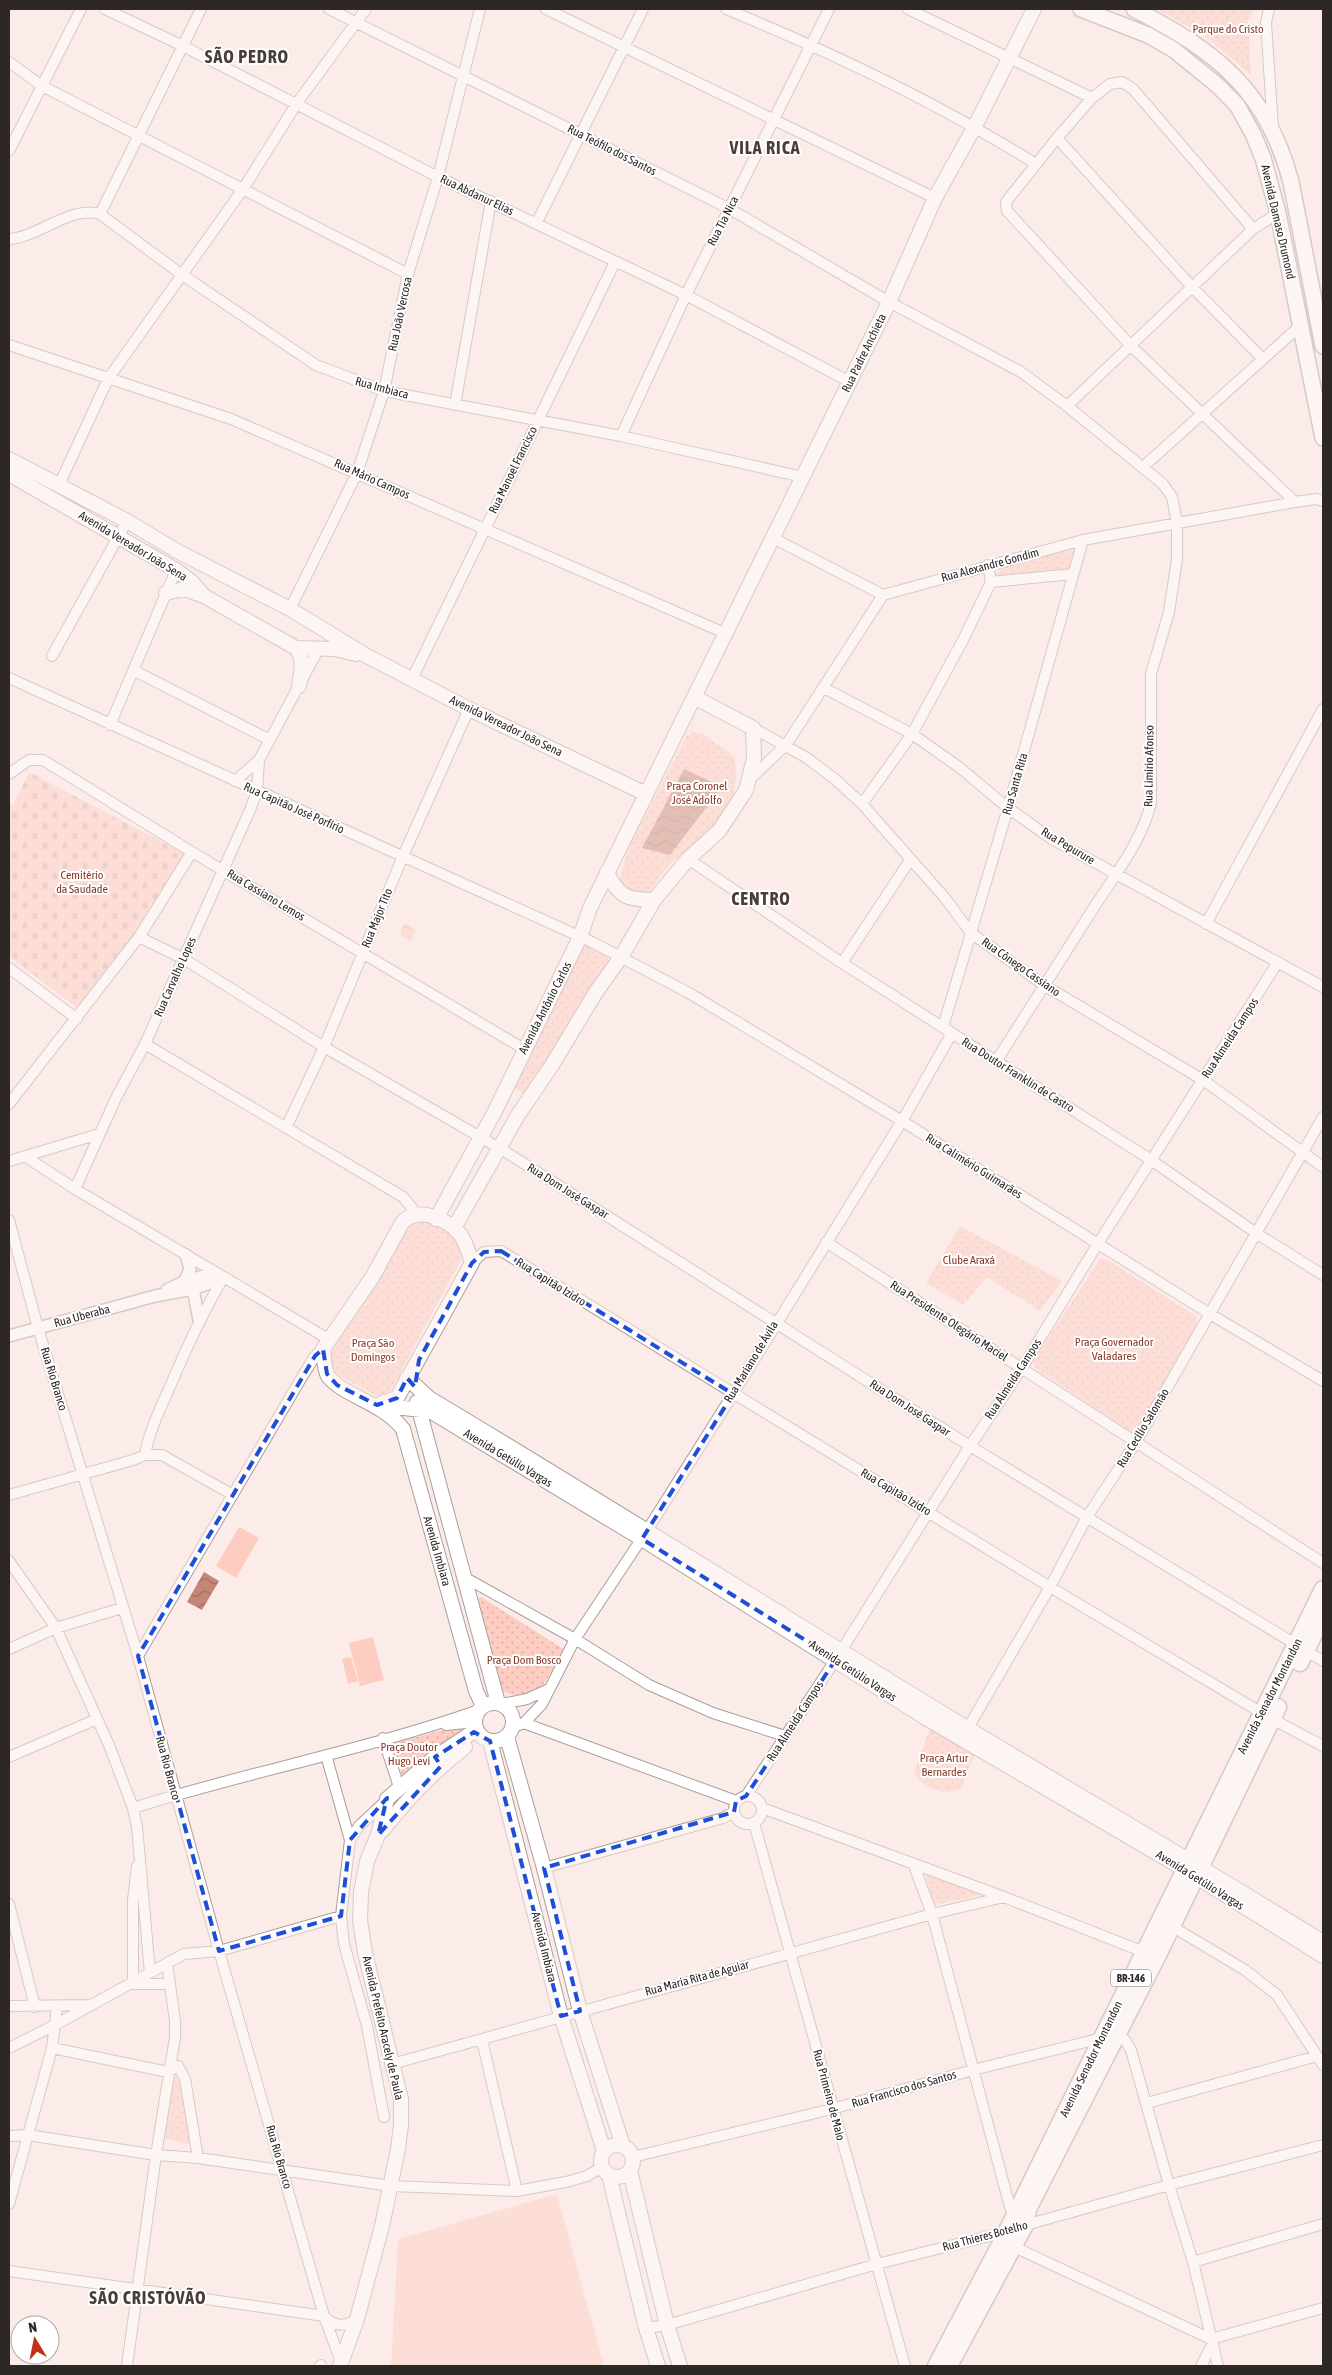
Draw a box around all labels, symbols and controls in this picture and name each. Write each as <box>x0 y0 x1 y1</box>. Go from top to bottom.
park label: Parque do Cristo <box>1192 22 1264 36</box>
district label: SÃO PEDRO <box>205 46 289 67</box>
street label: Rua Teófilo dos Santos <box>565 122 659 178</box>
district label: VILA RICA <box>728 137 801 158</box>
street label: Avenida Damaso Drumond <box>1258 163 1298 281</box>
street label: Rua Abdanur Elias <box>438 172 516 218</box>
street label: Rua Tia Nica <box>705 194 741 248</box>
street label: Rua João Vercosa <box>385 275 415 353</box>
street label: Rua Padre Anchieta <box>839 311 889 395</box>
street label: Rua Imbiaca <box>354 374 410 402</box>
street label: Rua Manoel Francisco <box>486 424 540 516</box>
street label: Rua Mário Campos <box>332 456 412 502</box>
street label: Avenida Vereador João Sena <box>76 508 190 584</box>
street label: Rua Alexandre Gondim <box>940 545 1040 585</box>
street label: Avenida Vereador João Sena <box>447 693 565 759</box>
street label: Rua Limírio Afonso <box>1141 725 1157 807</box>
street label: Rua Santa Rita <box>999 751 1031 817</box>
park label: Praça Coronel José Adolfo <box>666 779 728 807</box>
street label: Rua Capitão José Porfírio <box>242 780 347 837</box>
street label: Rua Pepurure <box>1039 825 1097 867</box>
street label: Rua Cassiano Lemos <box>224 866 308 924</box>
park label: Cemitério da Saudade <box>56 868 108 896</box>
street label: Rua Major Tito <box>359 886 395 950</box>
district label: CENTRO <box>731 888 791 909</box>
street label: Rua Carvalho Lopes <box>151 935 199 1019</box>
street label: Rua Cônego Cassiano <box>979 935 1063 1000</box>
street label: Avenida Antônio Carlos <box>516 960 574 1056</box>
street label: Rua Almeida Campos <box>1199 995 1261 1081</box>
street label: Rua Doutor Franklin de Castro <box>959 1035 1077 1116</box>
street label: Rua Calimério Guimarães <box>923 1131 1025 1201</box>
street label: Rua Dom José Gaspar <box>525 1160 612 1222</box>
park label: Clube Araxá <box>943 1253 995 1267</box>
street label: Rua Capitão Izidro <box>513 1255 589 1309</box>
street label: Rua Presidente Olegário Maciel <box>888 1278 1011 1365</box>
street label: Rua Uberaba <box>52 1302 112 1330</box>
street label: Rua Mariano de Ávila <box>721 1319 781 1405</box>
park label: Praça Governador Valadares <box>1075 1335 1154 1363</box>
park label: Praça São Domingos <box>351 1336 395 1364</box>
street label: Rua Almeida Campos <box>982 1336 1044 1422</box>
street label: Rua Rio Branco <box>38 1346 70 1413</box>
street label: Rua Dom José Gaspar <box>867 1377 953 1440</box>
street label: Rua Cecílio Salomão <box>1114 1386 1172 1470</box>
street label: Avenida Getúlio Vargas <box>461 1426 555 1490</box>
street label: Rua Capitão Izidro <box>858 1465 934 1519</box>
street label: Avenida Imbiara <box>420 1514 454 1588</box>
street label: Avenida Senador Montandon <box>1235 1636 1305 1756</box>
street label: Avenida Getúlio Vargas <box>807 1638 899 1704</box>
park label: Praça Dom Bosco <box>487 1653 562 1667</box>
street label: Rua Almeida Campos <box>764 1678 826 1764</box>
street label: Rua Rio Branco <box>153 1735 183 1802</box>
park label: Praça Doutor Hugo Levi <box>380 1740 438 1768</box>
park label: Praça Artur Bernardes <box>920 1751 969 1779</box>
street label: Avenida Getúlio Vargas <box>1153 1847 1247 1913</box>
street label: Avenida Imbiara <box>528 1910 560 1984</box>
street label: Avenida Prefeito Aracely de Paula <box>360 1955 406 2101</box>
street label: Rua Maria Rita de Aguiar <box>643 1957 751 1999</box>
road number: BR-146 <box>1111 1970 1151 1986</box>
street label: Avenida Senador Montandon <box>1057 1999 1125 2119</box>
street label: Rua Primeiro de Maio <box>810 2048 848 2142</box>
street label: Rua Francisco dos Santos <box>850 2067 958 2111</box>
street label: Rua Rio Branco <box>263 2124 295 2191</box>
street label: Rua Thieres Botelho <box>941 2218 1030 2254</box>
district label: SÃO CRISTÓVÃO <box>89 2287 207 2308</box>
north arrow <box>10 2315 60 2365</box>
text: N <box>27 2319 38 2336</box>

